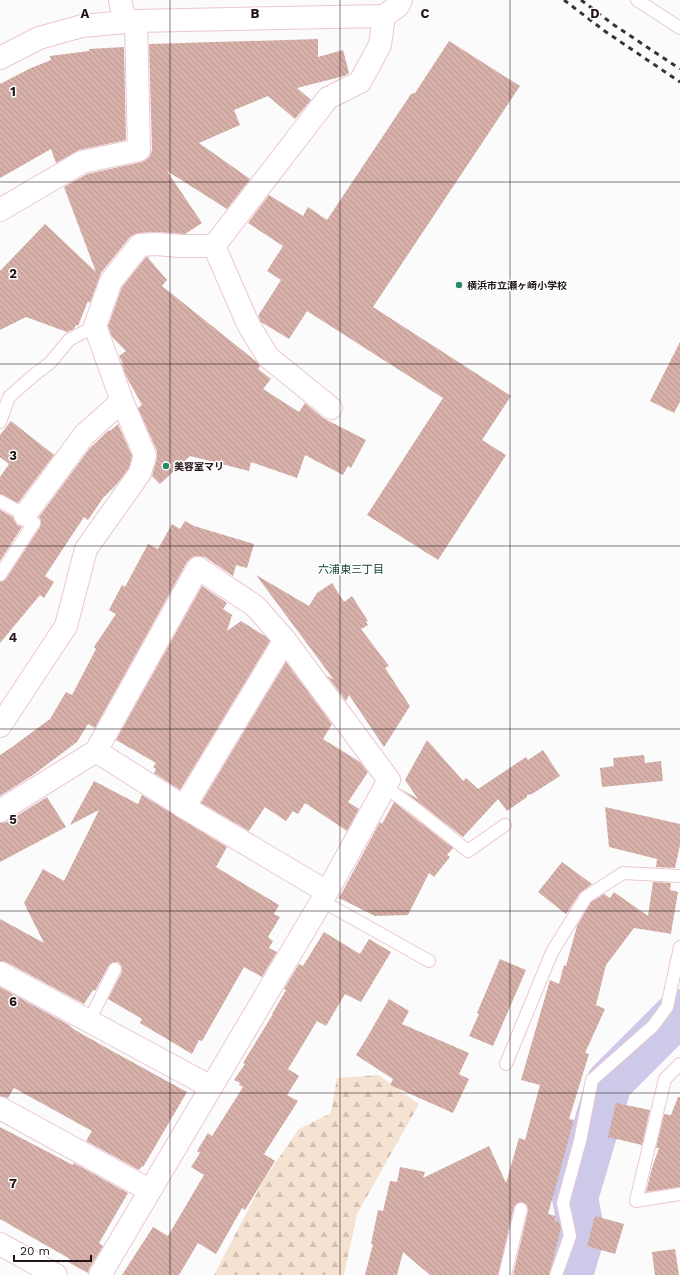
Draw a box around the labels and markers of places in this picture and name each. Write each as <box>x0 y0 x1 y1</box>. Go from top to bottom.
marker: 横浜市立瀬ヶ崎小学校 <box>454 280 464 290</box>
place label: 横浜市立瀬ヶ崎小学校 <box>467 280 567 291</box>
marker: 美容室マリ <box>161 461 171 471</box>
place label: 美容室マリ <box>174 461 224 472</box>

